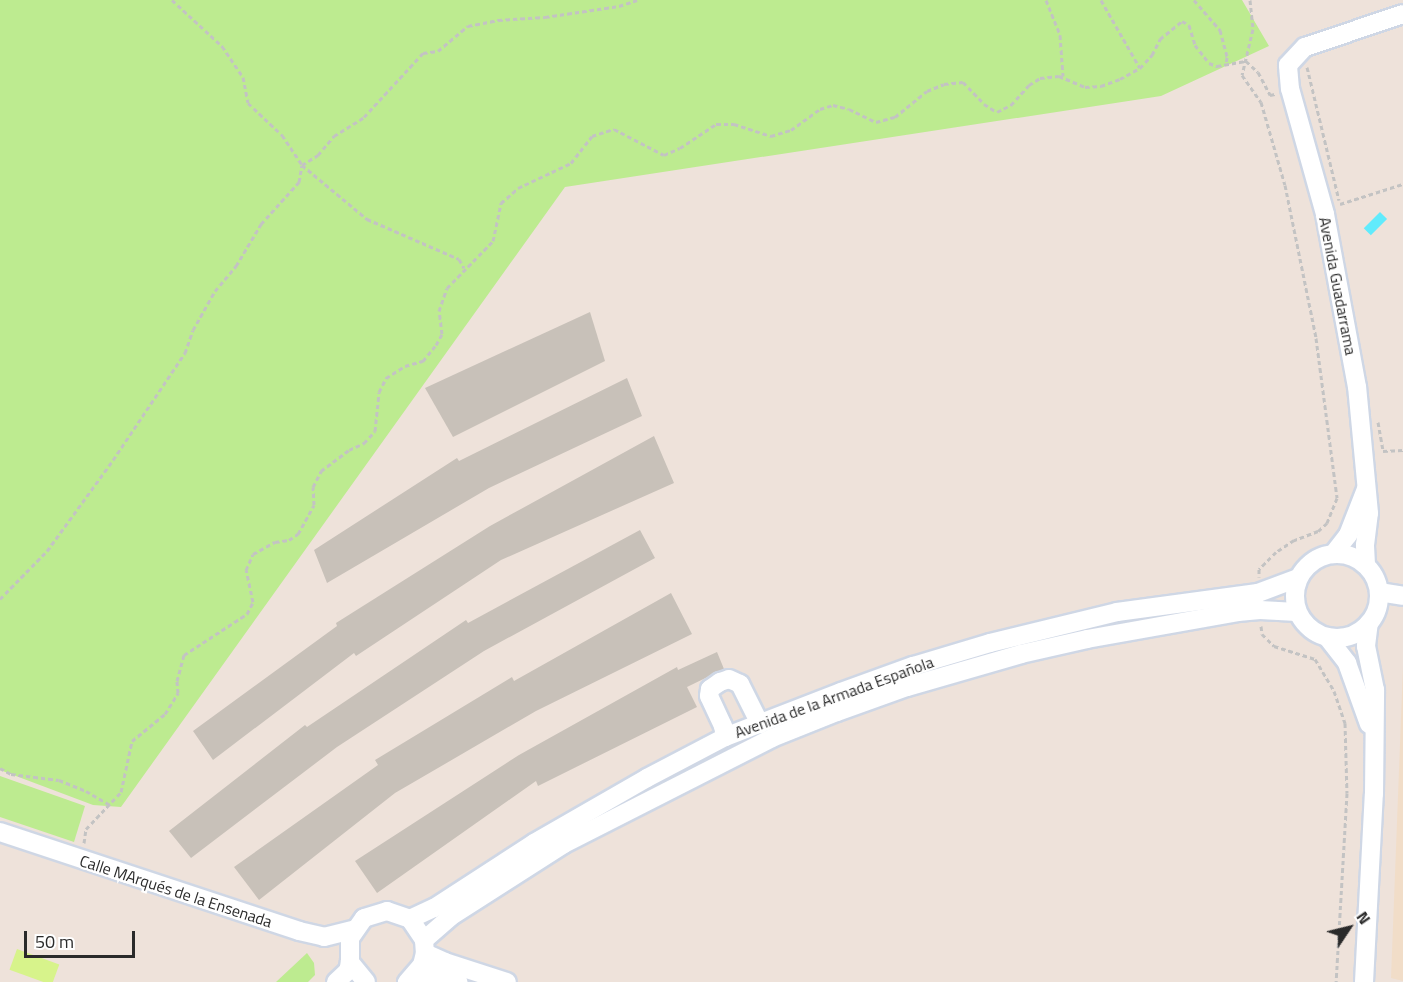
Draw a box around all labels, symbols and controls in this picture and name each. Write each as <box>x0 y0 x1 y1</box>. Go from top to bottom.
street label: Avenida Guadarrama <box>1315 215 1361 357</box>
street label: Avenida de la Armada Española <box>732 652 936 742</box>
street label: Calle MArqués de la Ensenada <box>77 851 275 931</box>
north arrow <box>1319 898 1379 958</box>
text: N <box>1351 906 1377 929</box>
scale bar <box>27 919 138 957</box>
text: 50 m <box>35 928 74 955</box>

